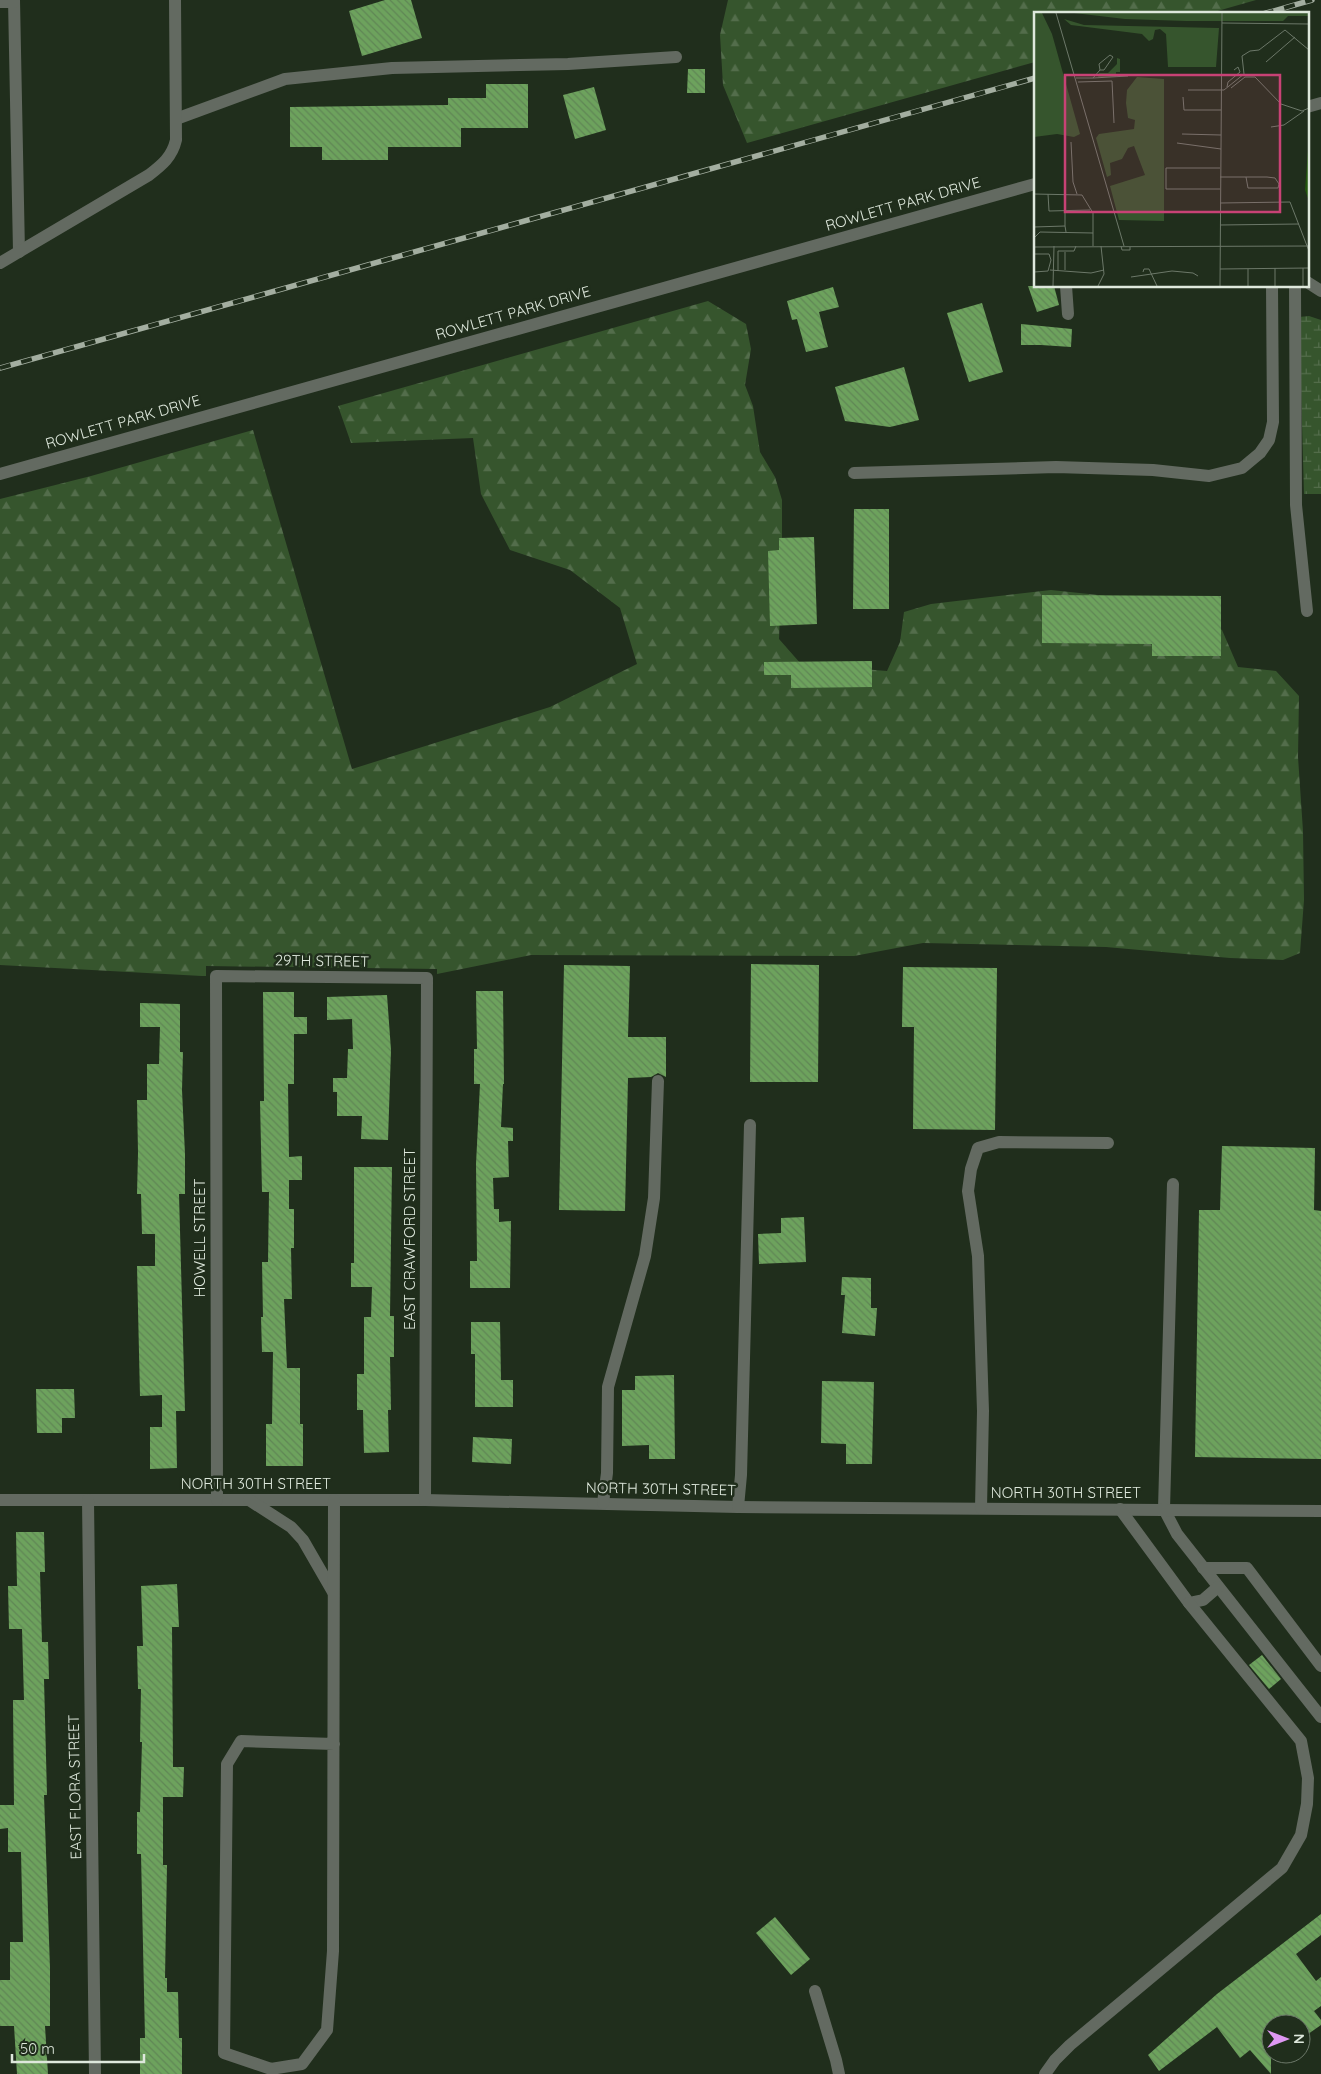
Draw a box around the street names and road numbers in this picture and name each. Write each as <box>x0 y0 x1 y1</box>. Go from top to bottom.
street label: ROWLETT PARK DRIVE <box>823 172 983 235</box>
street label: ROWLETT PARK DRIVE <box>433 281 593 344</box>
street label: ROWLETT PARK DRIVE <box>43 390 203 453</box>
street label: 29TH STREET <box>275 950 369 971</box>
street label: EAST CRAWFORD STREET <box>400 1148 419 1330</box>
street label: HOWELL STREET <box>190 1179 209 1297</box>
street label: NORTH 30TH STREET <box>181 1474 331 1493</box>
street label: NORTH 30TH STREET <box>586 1478 736 1499</box>
street label: NORTH 30TH STREET <box>991 1483 1141 1502</box>
street label: EAST FLORA STREET <box>64 1714 85 1860</box>

